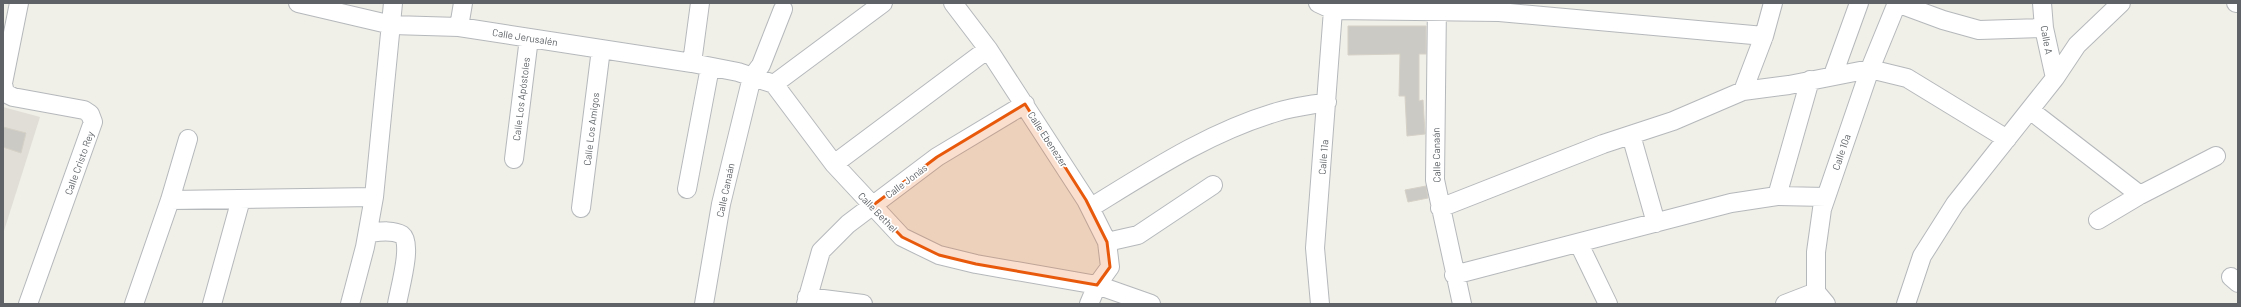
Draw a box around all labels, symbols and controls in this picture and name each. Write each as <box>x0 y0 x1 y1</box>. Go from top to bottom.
street label: Calle A <box>2039 25 2055 55</box>
street label: Calle Jerusalén <box>491 26 559 48</box>
street label: Calle Los Apóstoles <box>510 56 532 141</box>
street label: Calle Los Amigos <box>581 92 601 166</box>
street label: Calle Ebenezer <box>1026 109 1071 169</box>
street label: Calle Canaán <box>1430 127 1442 183</box>
street label: Calle Cristo Rey <box>62 129 96 197</box>
street label: Calle 10a <box>1829 132 1853 172</box>
street label: Calle 11a <box>1315 139 1331 175</box>
street label: Calle Jonás <box>883 161 930 201</box>
street label: Calle Canaán <box>713 162 737 218</box>
street label: Calle Bethel <box>856 189 900 235</box>

